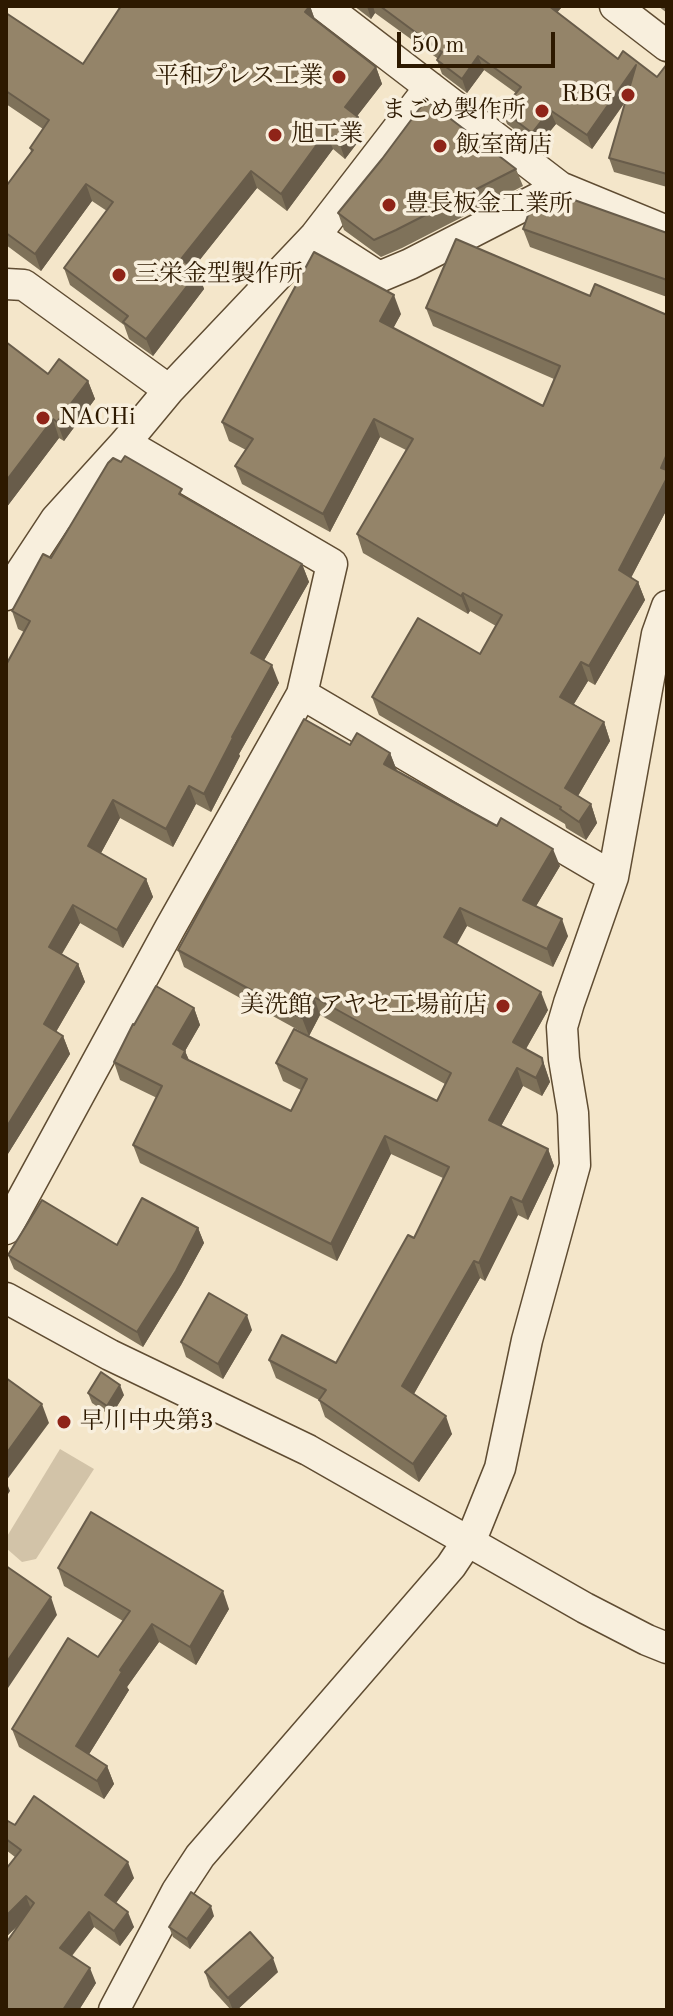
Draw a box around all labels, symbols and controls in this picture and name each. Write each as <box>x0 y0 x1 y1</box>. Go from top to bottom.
scale bar <box>401 16 559 66</box>
text: 50 m <box>411 34 465 58</box>
place label: 平和プレス工業 <box>155 63 323 91</box>
marker: 平和プレス工業 <box>330 68 348 86</box>
place label: RBG <box>561 81 612 109</box>
marker: RBG <box>619 86 637 104</box>
place label: まごめ製作所 <box>382 97 526 125</box>
marker: まごめ製作所 <box>533 102 551 120</box>
place label: 旭工業 <box>291 121 363 149</box>
marker: 旭工業 <box>266 126 284 144</box>
place label: 飯室商店 <box>456 132 552 160</box>
marker: 飯室商店 <box>431 137 449 155</box>
place label: 豊長板金工業所 <box>405 191 573 219</box>
marker: 豊長板金工業所 <box>380 196 398 214</box>
place label: 三栄金型製作所 <box>135 261 303 289</box>
marker: 三栄金型製作所 <box>110 266 128 284</box>
place label: NACHi <box>59 404 135 432</box>
marker: NACHi <box>34 409 52 427</box>
place label: 美洗館 アヤセ工場前店 <box>240 992 487 1020</box>
marker: 美洗館 アヤセ工場前店 <box>494 997 512 1015</box>
place label: 早川中央第3 <box>80 1408 214 1436</box>
marker: 早川中央第3 <box>55 1413 73 1431</box>

